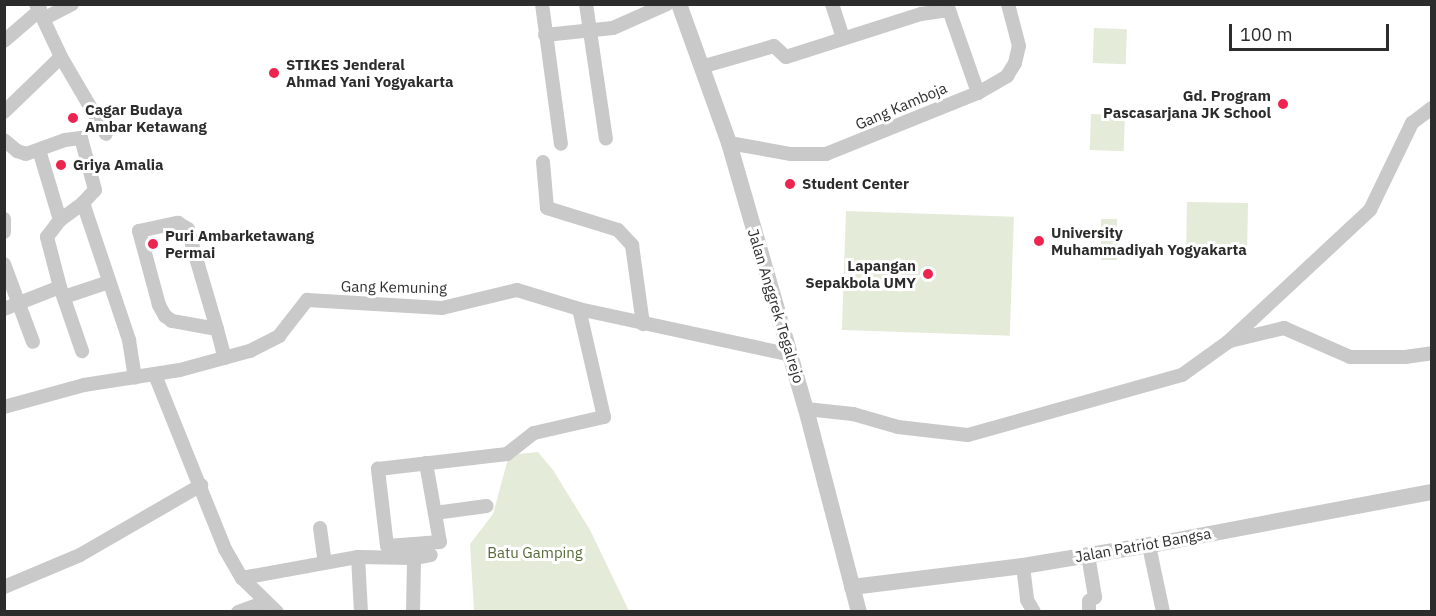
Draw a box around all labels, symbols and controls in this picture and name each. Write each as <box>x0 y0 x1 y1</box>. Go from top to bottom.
scale bar <box>1232 12 1392 50</box>
text: 100 m <box>1240 23 1292 46</box>
place label: STIKES Jenderal Ahmad Yani Yogyakarta <box>286 55 453 90</box>
marker: STIKES Jenderal Ahmad Yani Yogyakarta <box>267 66 281 80</box>
street label: Gang Kamboja <box>853 79 949 133</box>
place label: Gd. Program Pascasarjana JK School <box>1103 86 1271 121</box>
marker: Gd. Program Pascasarjana JK School <box>1276 97 1290 111</box>
place label: Cagar Budaya Ambar Ketawang <box>85 100 207 135</box>
marker: Cagar Budaya Ambar Ketawang <box>66 111 80 125</box>
place label: Griya Amalia <box>73 156 164 174</box>
marker: Griya Amalia <box>54 158 68 172</box>
place label: Student Center <box>802 175 909 193</box>
marker: Student Center <box>783 177 797 191</box>
place label: University Muhammadiyah Yogyakarta <box>1051 223 1247 258</box>
place label: Puri Ambarketawang Permai <box>165 226 314 261</box>
street label: Jalan Anggrek Tegalrejo <box>744 227 808 385</box>
marker: University Muhammadiyah Yogyakarta <box>1032 234 1046 248</box>
marker: Puri Ambarketawang Permai <box>146 237 160 251</box>
place label: Lapangan Sepakbola UMY <box>805 256 916 291</box>
marker: Lapangan Sepakbola UMY <box>921 267 935 281</box>
street label: Gang Kemuning <box>341 277 447 297</box>
street label: Jalan Patriot Bangsa <box>1073 524 1213 566</box>
park label: Batu Gamping <box>487 544 583 562</box>

